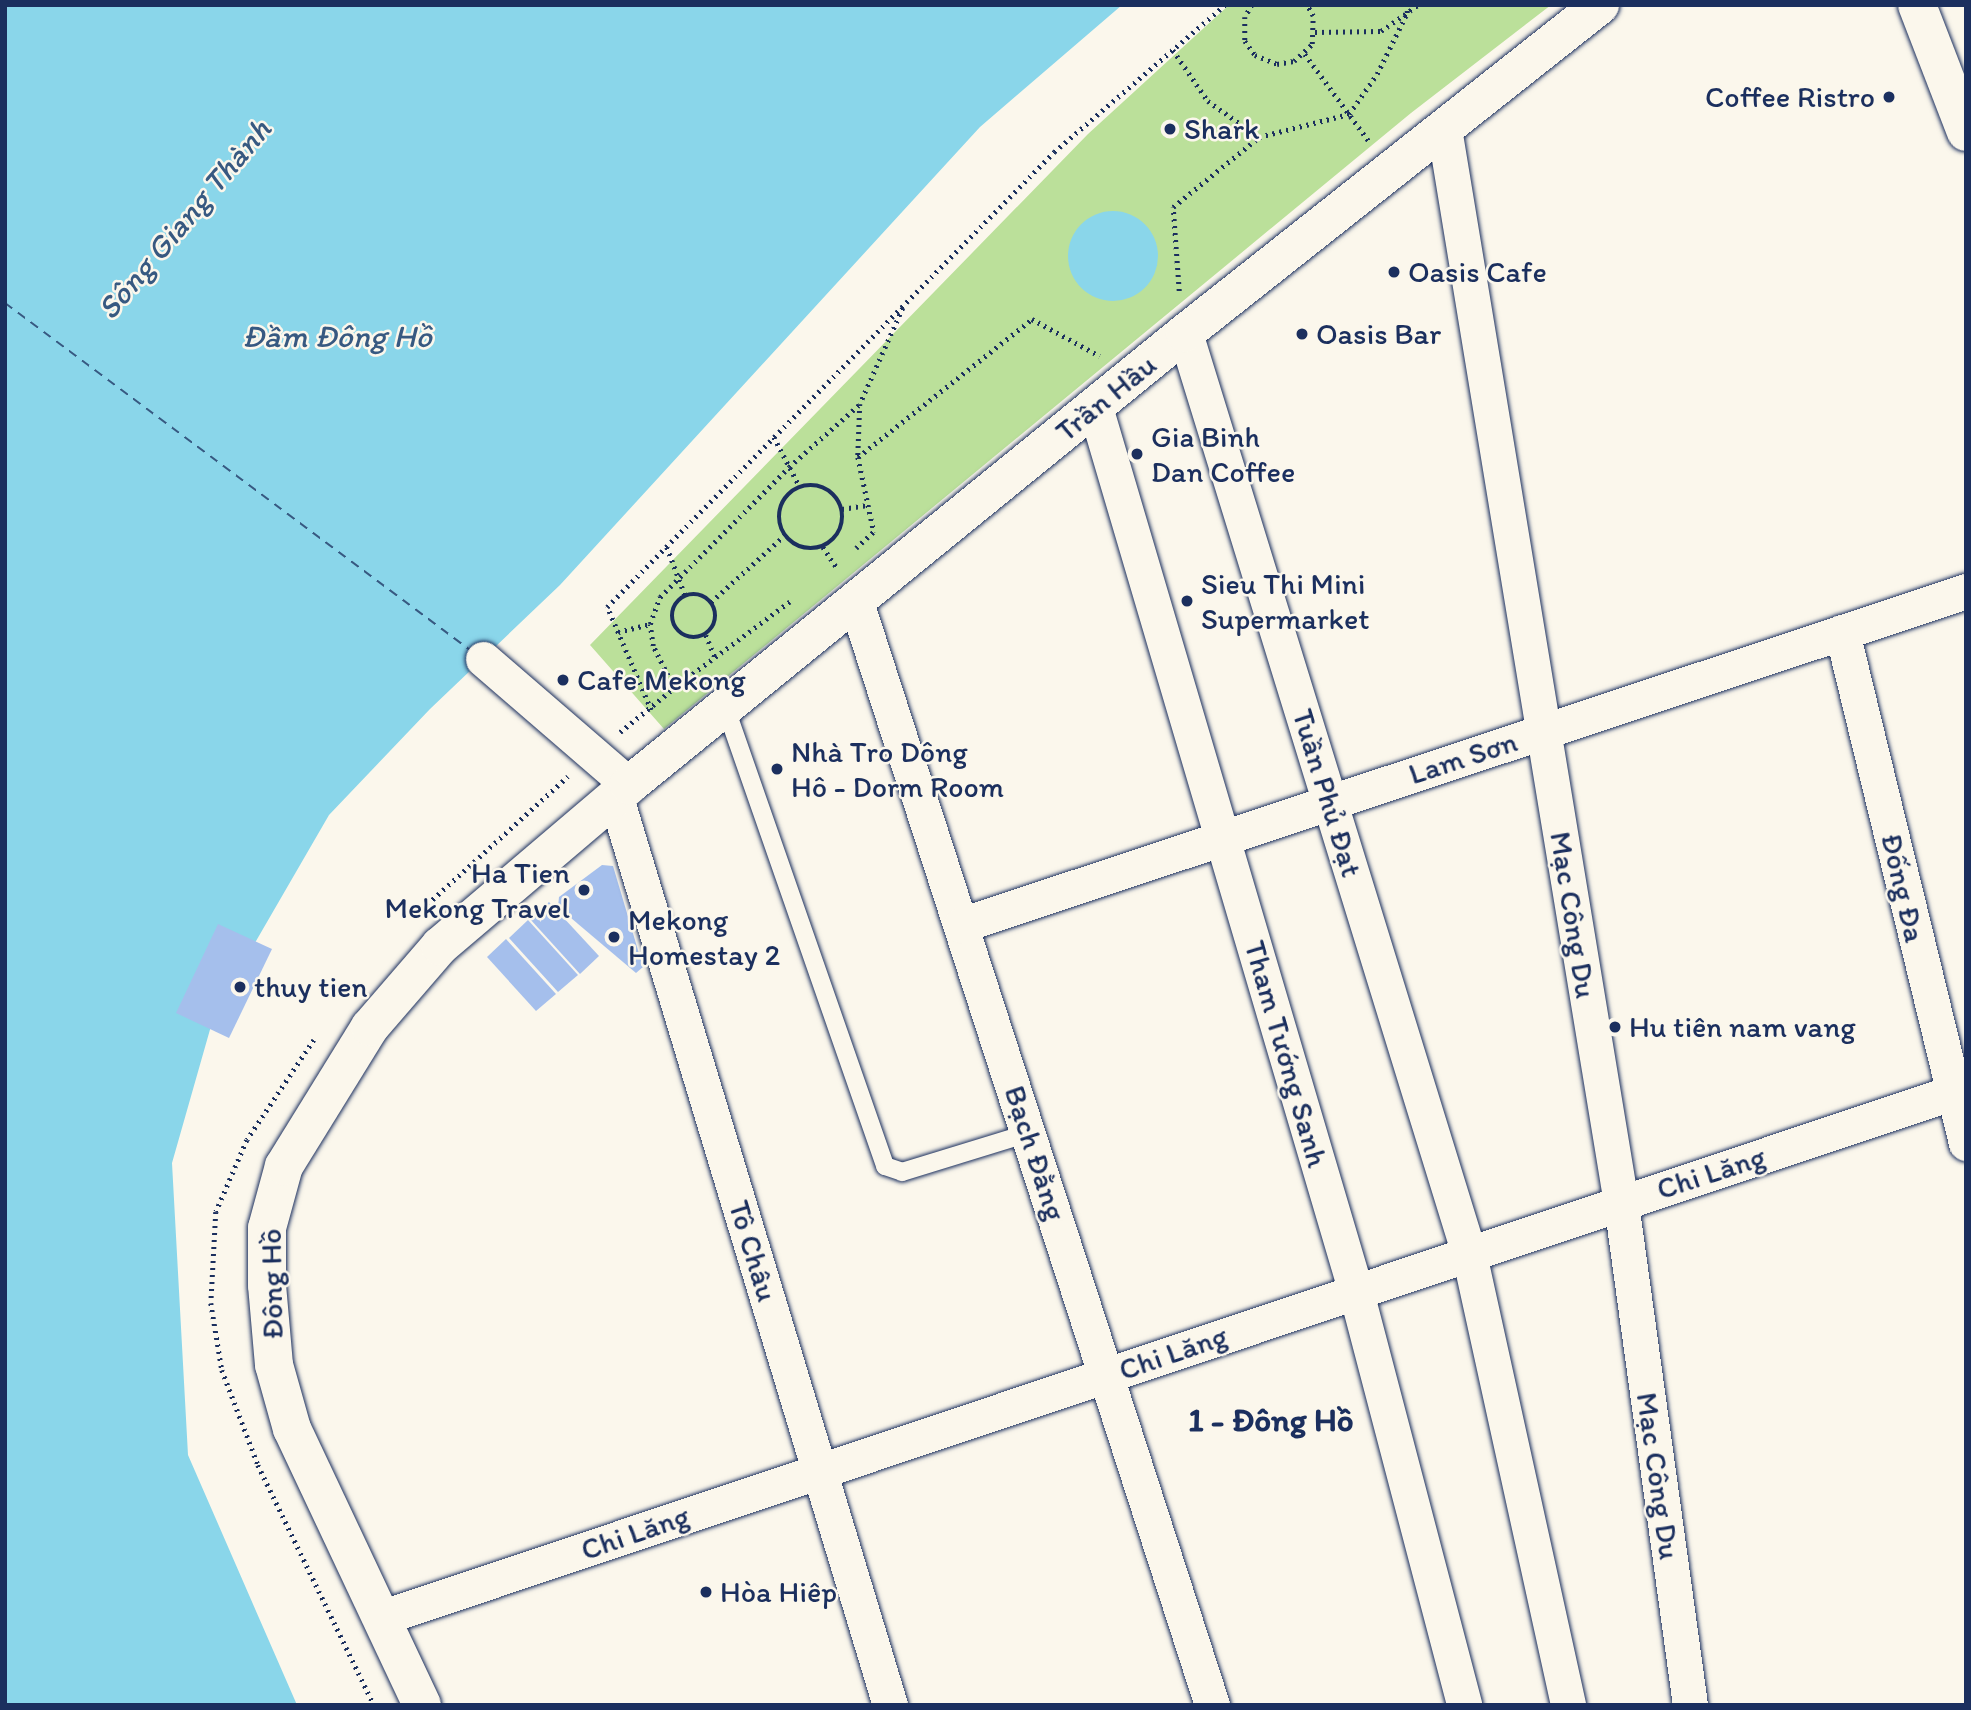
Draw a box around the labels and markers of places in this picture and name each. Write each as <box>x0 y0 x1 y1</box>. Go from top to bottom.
place label: Coffee Ristro <box>1706 79 1875 115</box>
marker: Coffee Ristro <box>1881 89 1897 105</box>
place label: Shark <box>1184 111 1259 147</box>
marker: Shark <box>1162 121 1178 137</box>
place label: Oasis Cafe <box>1408 254 1547 290</box>
marker: Oasis Cafe <box>1386 264 1402 280</box>
place label: Oasis Bar <box>1316 316 1441 352</box>
marker: Oasis Bar <box>1294 326 1310 342</box>
place label: Gia Binh Dan Coffee <box>1151 419 1295 490</box>
marker: Gia Binh Dan Coffee <box>1129 446 1145 462</box>
place label: Sieu Thi Mini Supermarket <box>1201 566 1370 636</box>
marker: Sieu Thi Mini Supermarket <box>1179 593 1195 609</box>
place label: Cafe Mekong <box>577 662 744 698</box>
marker: Cafe Mekong <box>555 672 571 688</box>
place label: Nhà Tro Dông Hô - Dorm Room <box>791 734 1004 804</box>
marker: Nhà Tro Dông Hô - Dorm Room <box>769 761 785 777</box>
place label: Ha Tien Mekong Travel <box>384 855 570 925</box>
marker: Ha Tien Mekong Travel <box>576 882 592 898</box>
place label: Mekong Homestay 2 <box>628 902 780 972</box>
marker: Mekong Homestay 2 <box>606 929 622 945</box>
place label: thuy tien <box>254 969 367 1005</box>
marker: thuy tien <box>232 979 248 995</box>
place label: Hu tiên nam vang <box>1629 1009 1853 1045</box>
marker: Hu tiên nam vang <box>1607 1019 1623 1035</box>
place label: Hòa Hiêp <box>720 1574 837 1610</box>
marker: Hòa Hiêp <box>698 1584 714 1600</box>

